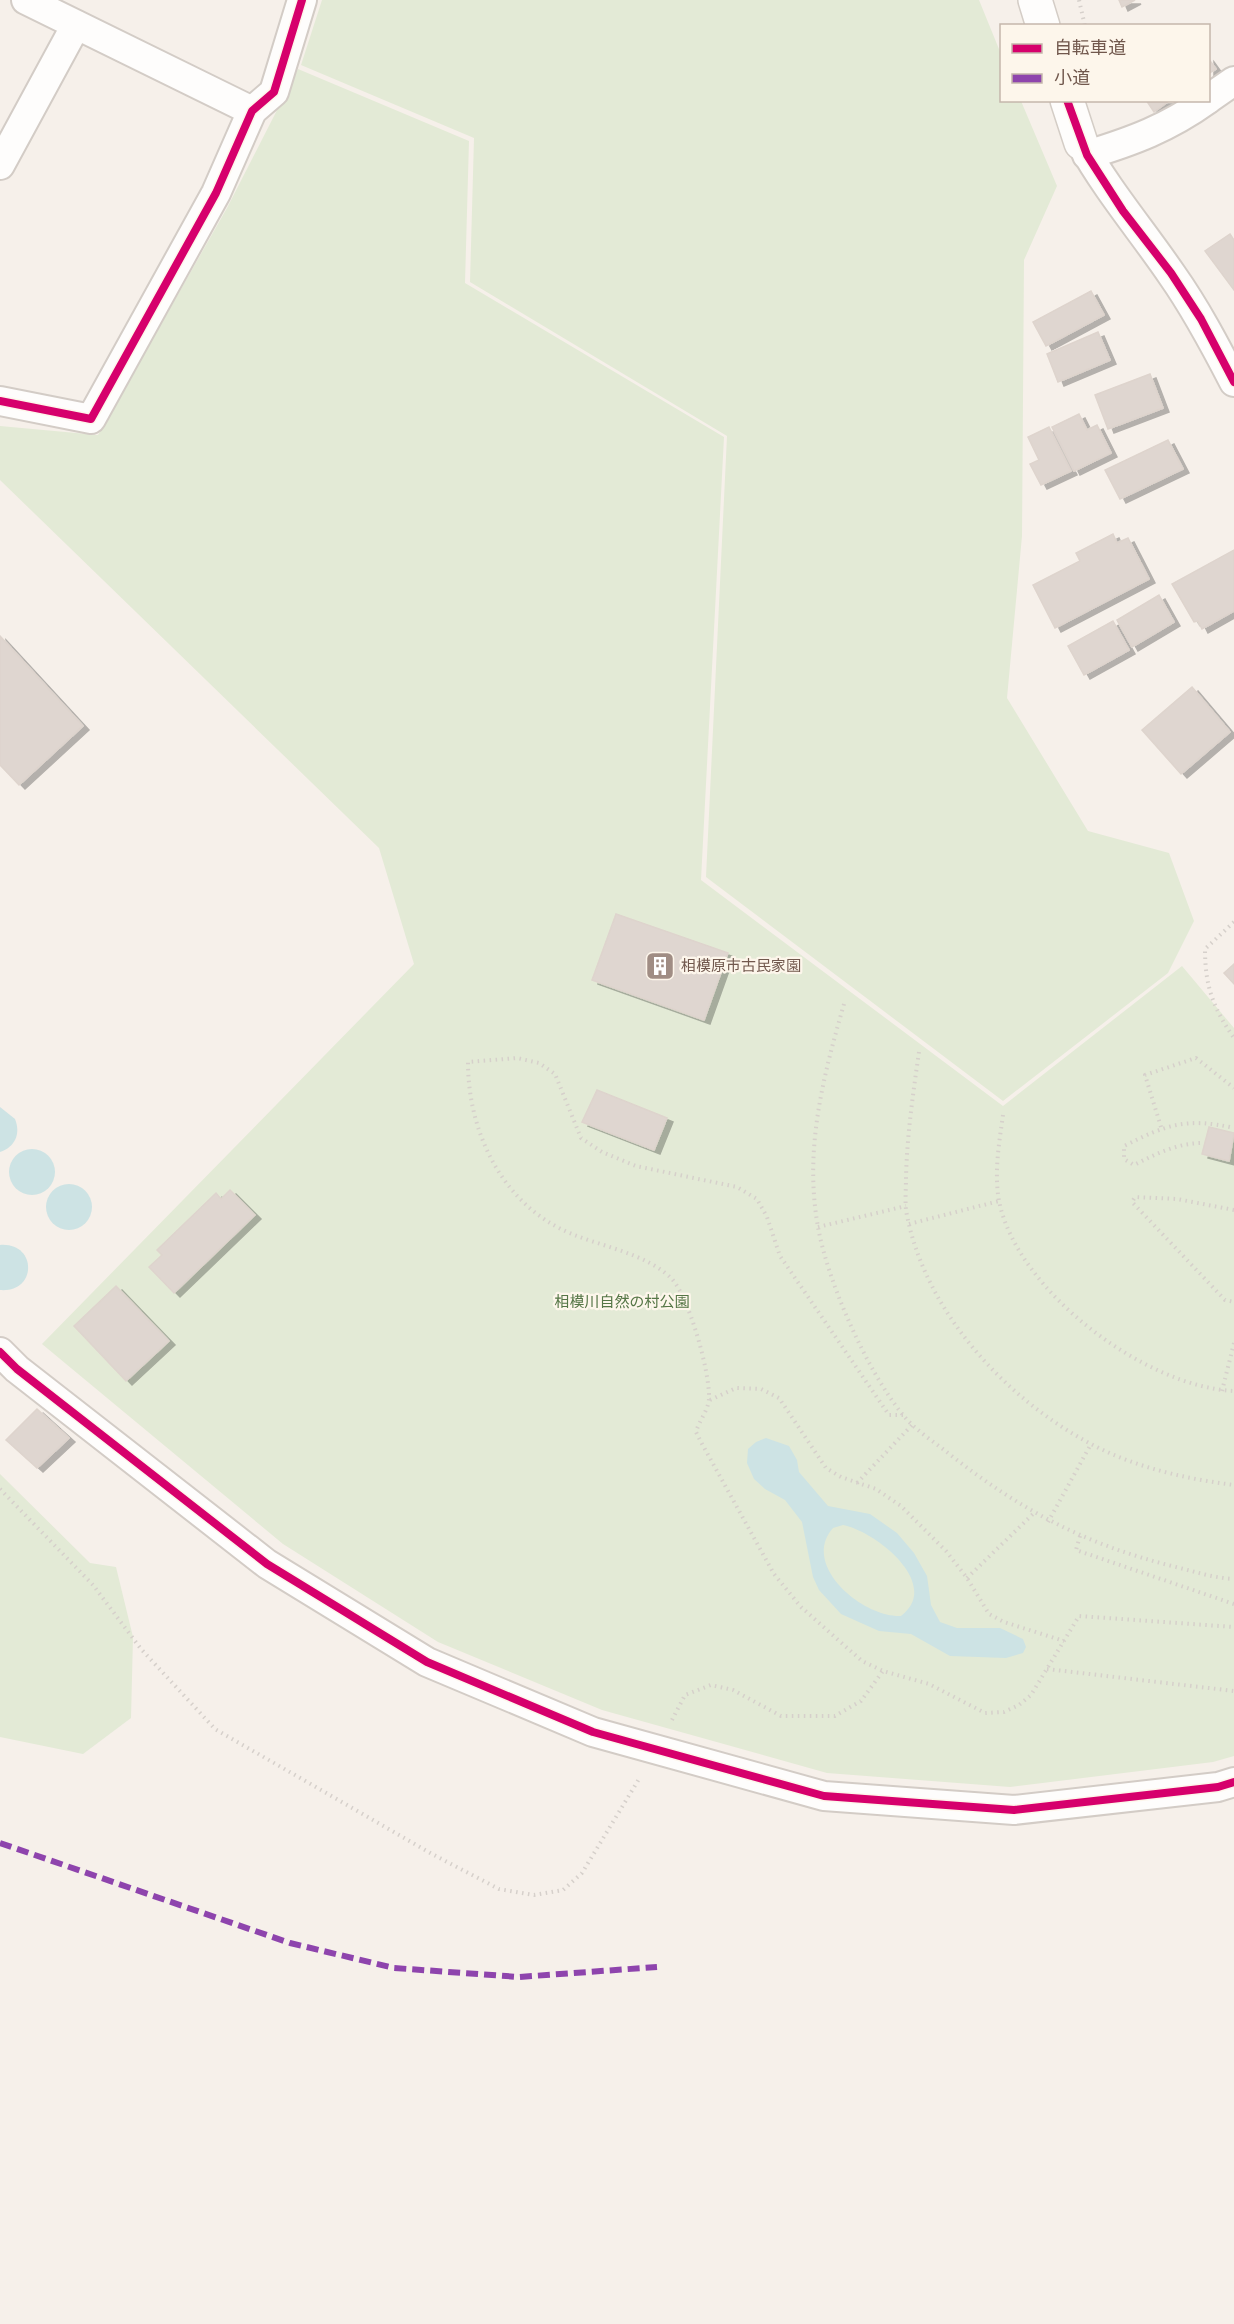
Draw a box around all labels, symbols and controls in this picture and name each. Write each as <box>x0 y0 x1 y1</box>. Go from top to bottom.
legend <box>1000 24 1210 102</box>
text: 自転車道 <box>1054 36 1126 59</box>
text: 小道 <box>1054 66 1090 89</box>
building icon: 相模原市古民家園 <box>644 950 676 982</box>
place label: 相模原市古民家園 <box>681 956 801 975</box>
park label: 相模川自然の村公園 <box>554 1292 690 1311</box>

